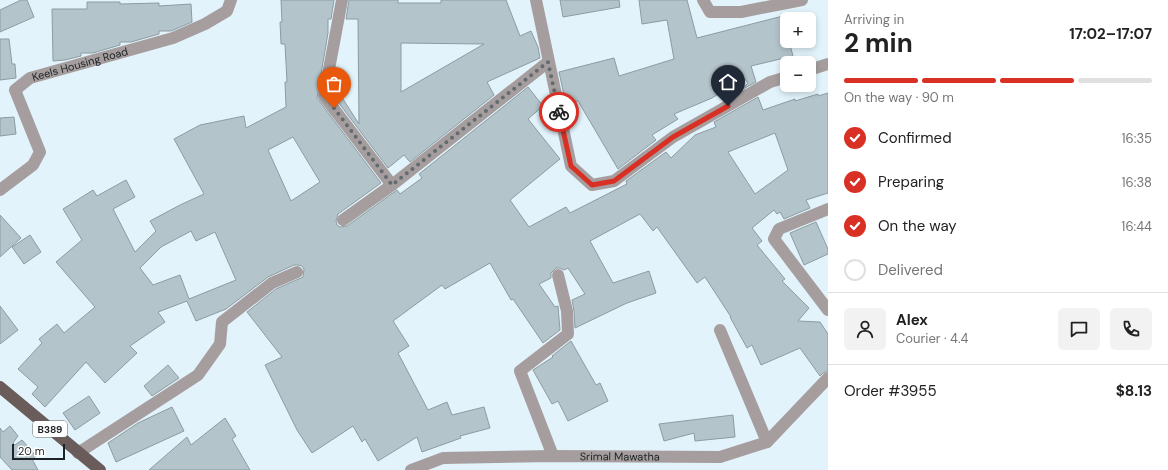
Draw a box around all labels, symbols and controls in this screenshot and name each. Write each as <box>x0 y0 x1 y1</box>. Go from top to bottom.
text: Arriving in <box>844 11 904 28</box>
map controls <box>780 12 816 92</box>
button: + <box>780 12 816 48</box>
text: 17:02–17:07 <box>1069 24 1152 44</box>
text: 2 min <box>844 26 913 60</box>
street label: Keels Housing Road <box>30 44 130 84</box>
button: − <box>780 56 816 92</box>
pin <box>711 65 745 106</box>
pin <box>317 67 351 108</box>
icon: home <box>717 71 739 93</box>
icon: bag <box>323 73 345 95</box>
text: On the way · 90 m <box>844 89 954 106</box>
courier <box>539 92 579 132</box>
icon: bike <box>548 101 570 123</box>
icon: check <box>844 127 866 149</box>
text: Confirmed <box>878 128 952 148</box>
text: 16:35 <box>1122 130 1152 147</box>
icon: check <box>844 171 866 193</box>
text: Preparing <box>878 172 944 192</box>
text: 16:38 <box>1122 174 1152 191</box>
icon: check <box>844 215 866 237</box>
text: On the way <box>878 216 957 236</box>
text: 16:44 <box>1121 218 1152 235</box>
text: Delivered <box>878 260 943 280</box>
button: person <box>844 308 886 350</box>
button: chat <box>1058 308 1100 350</box>
button: phone <box>1110 308 1152 350</box>
text: Alex <box>896 310 928 330</box>
text: Courier · 4.4 <box>896 330 968 347</box>
text: Order #3955 <box>844 381 937 401</box>
text: $8.13 <box>1116 381 1152 401</box>
road number: B389 <box>33 421 67 437</box>
scale bar <box>12 442 65 461</box>
text: 20 m <box>18 444 44 458</box>
street label: Srimal Mawatha <box>580 449 660 464</box>

